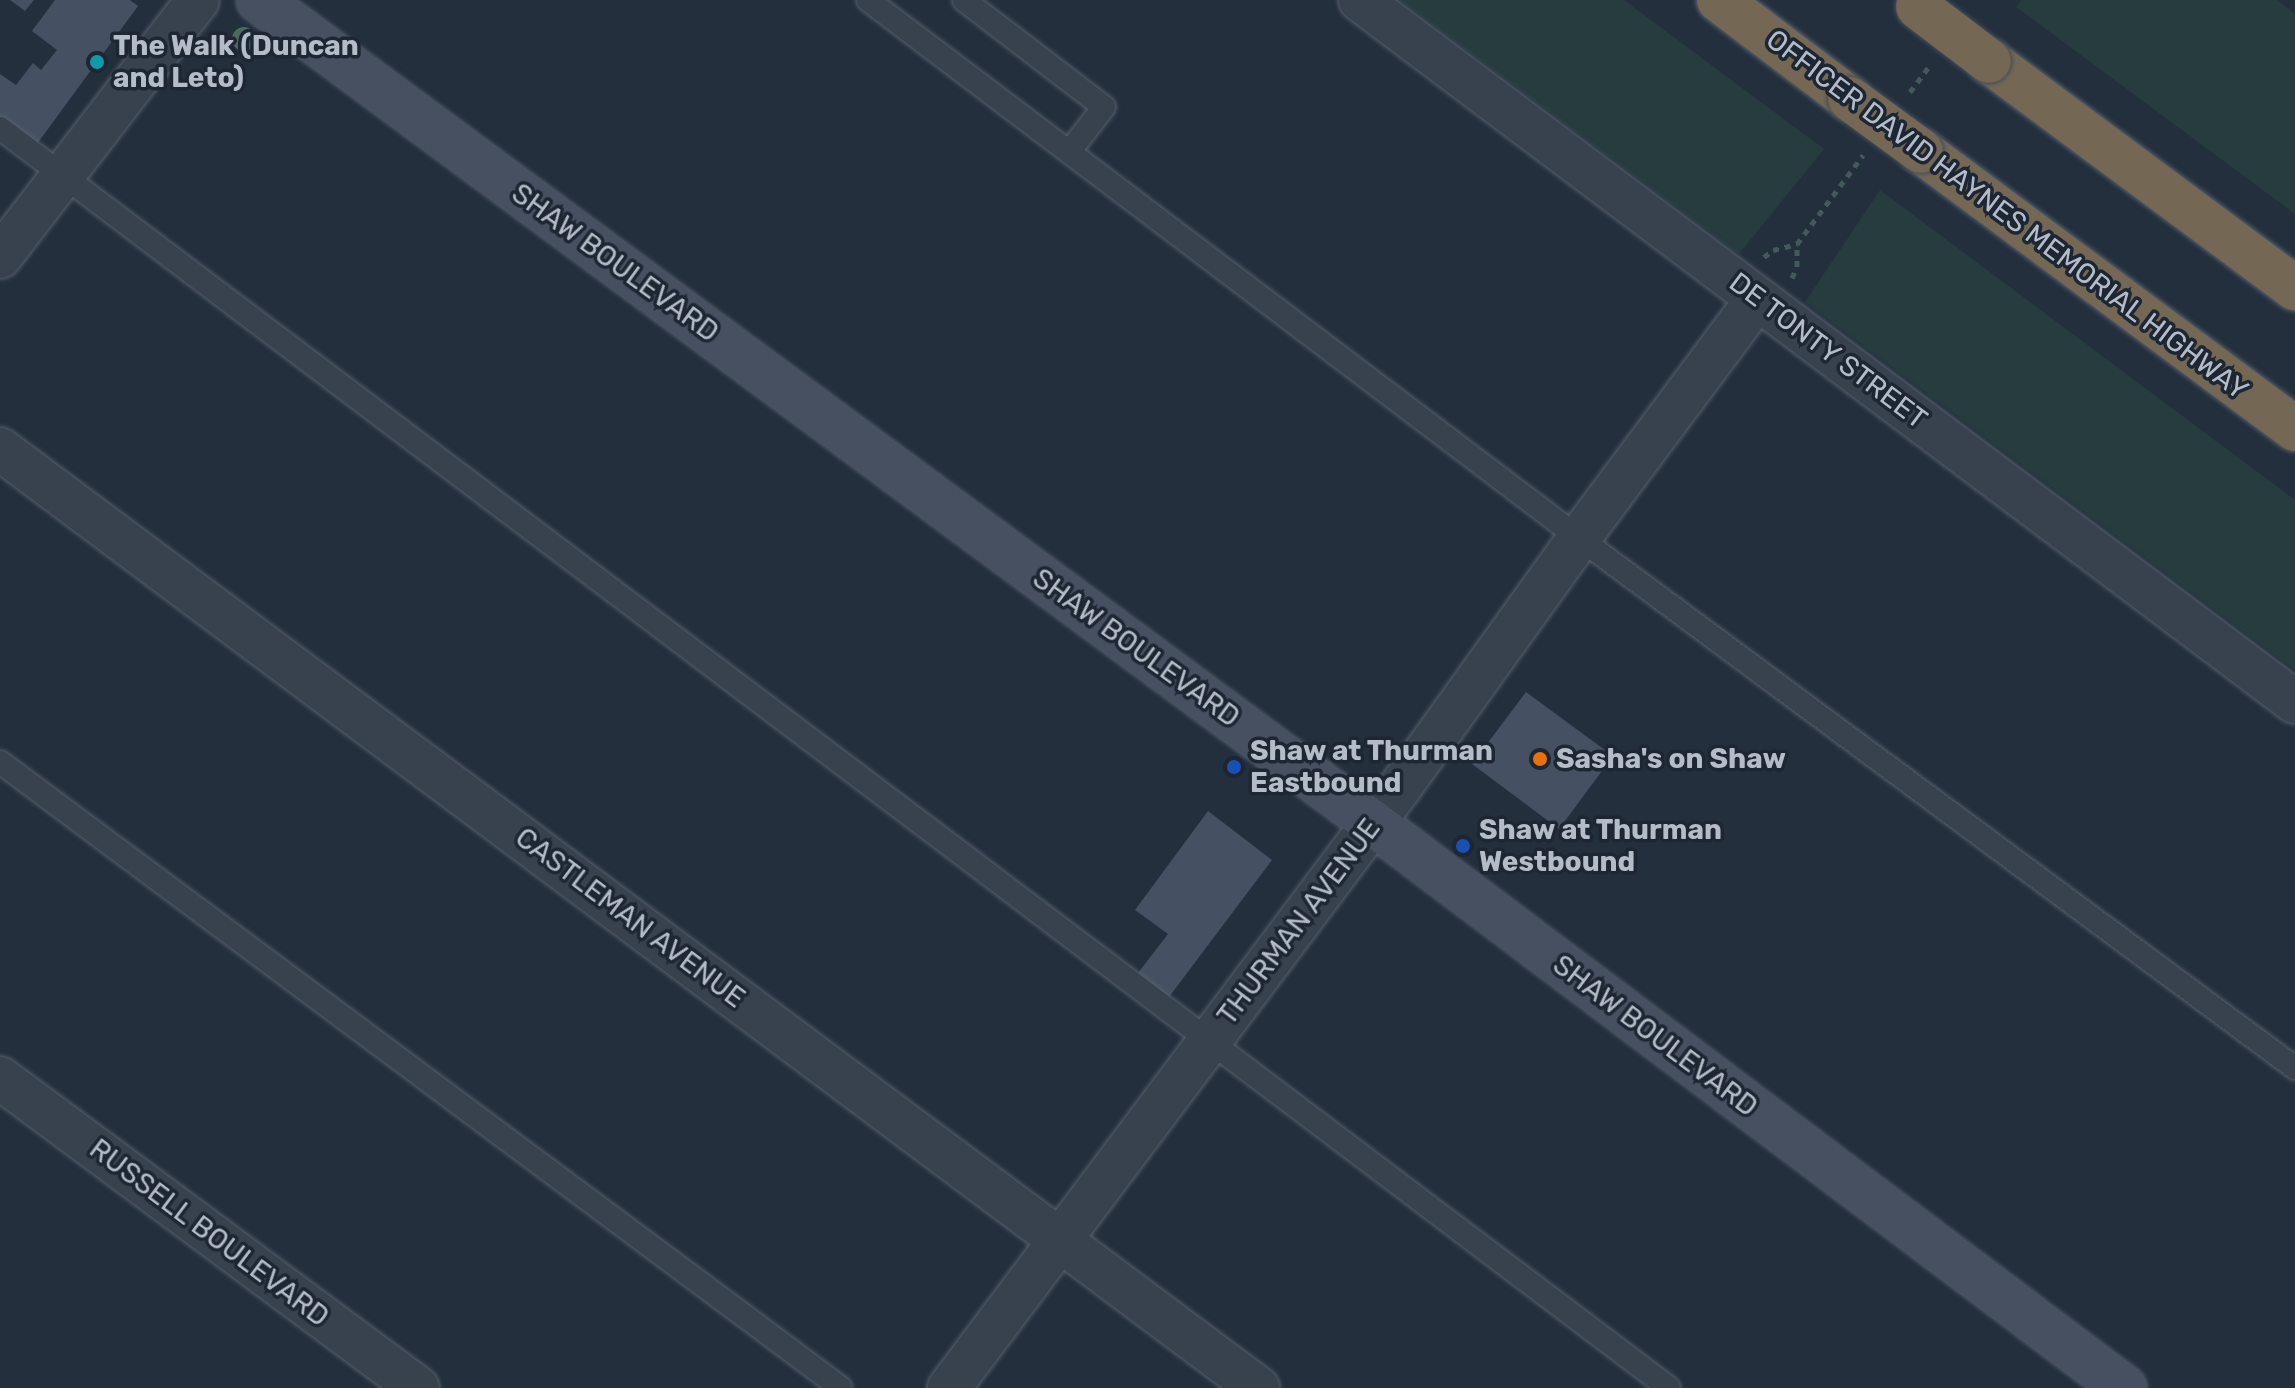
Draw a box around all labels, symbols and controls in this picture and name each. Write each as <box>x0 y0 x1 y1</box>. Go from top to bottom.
street label: OFFICER DAVID HAYNES MEMORIAL HIGHWAY <box>1759 22 2255 408</box>
place label: The Walk (Duncan and Leto) <box>113 29 359 95</box>
marker: The Walk (Duncan and Leto) <box>88 53 106 71</box>
street label: SHAW BOULEVARD <box>505 177 725 349</box>
street label: DE TONTY STREET <box>1722 265 1934 437</box>
street label: SHAW BOULEVARD <box>1026 562 1246 734</box>
place label: Shaw at Thurman Eastbound <box>1250 734 1494 800</box>
place label: Sasha's on Shaw <box>1556 742 1786 776</box>
marker: Sasha's on Shaw <box>1531 750 1549 768</box>
marker: Shaw at Thurman Eastbound <box>1225 758 1243 776</box>
street label: THURMAN AVENUE <box>1210 812 1388 1032</box>
place label: Shaw at Thurman Westbound <box>1479 813 1723 879</box>
street label: CASTLEMAN AVENUE <box>508 821 752 1015</box>
marker: Shaw at Thurman Westbound <box>1454 837 1472 855</box>
street label: SHAW BOULEVARD <box>1546 948 1764 1124</box>
street label: RUSSELL BOULEVARD <box>83 1132 335 1334</box>

